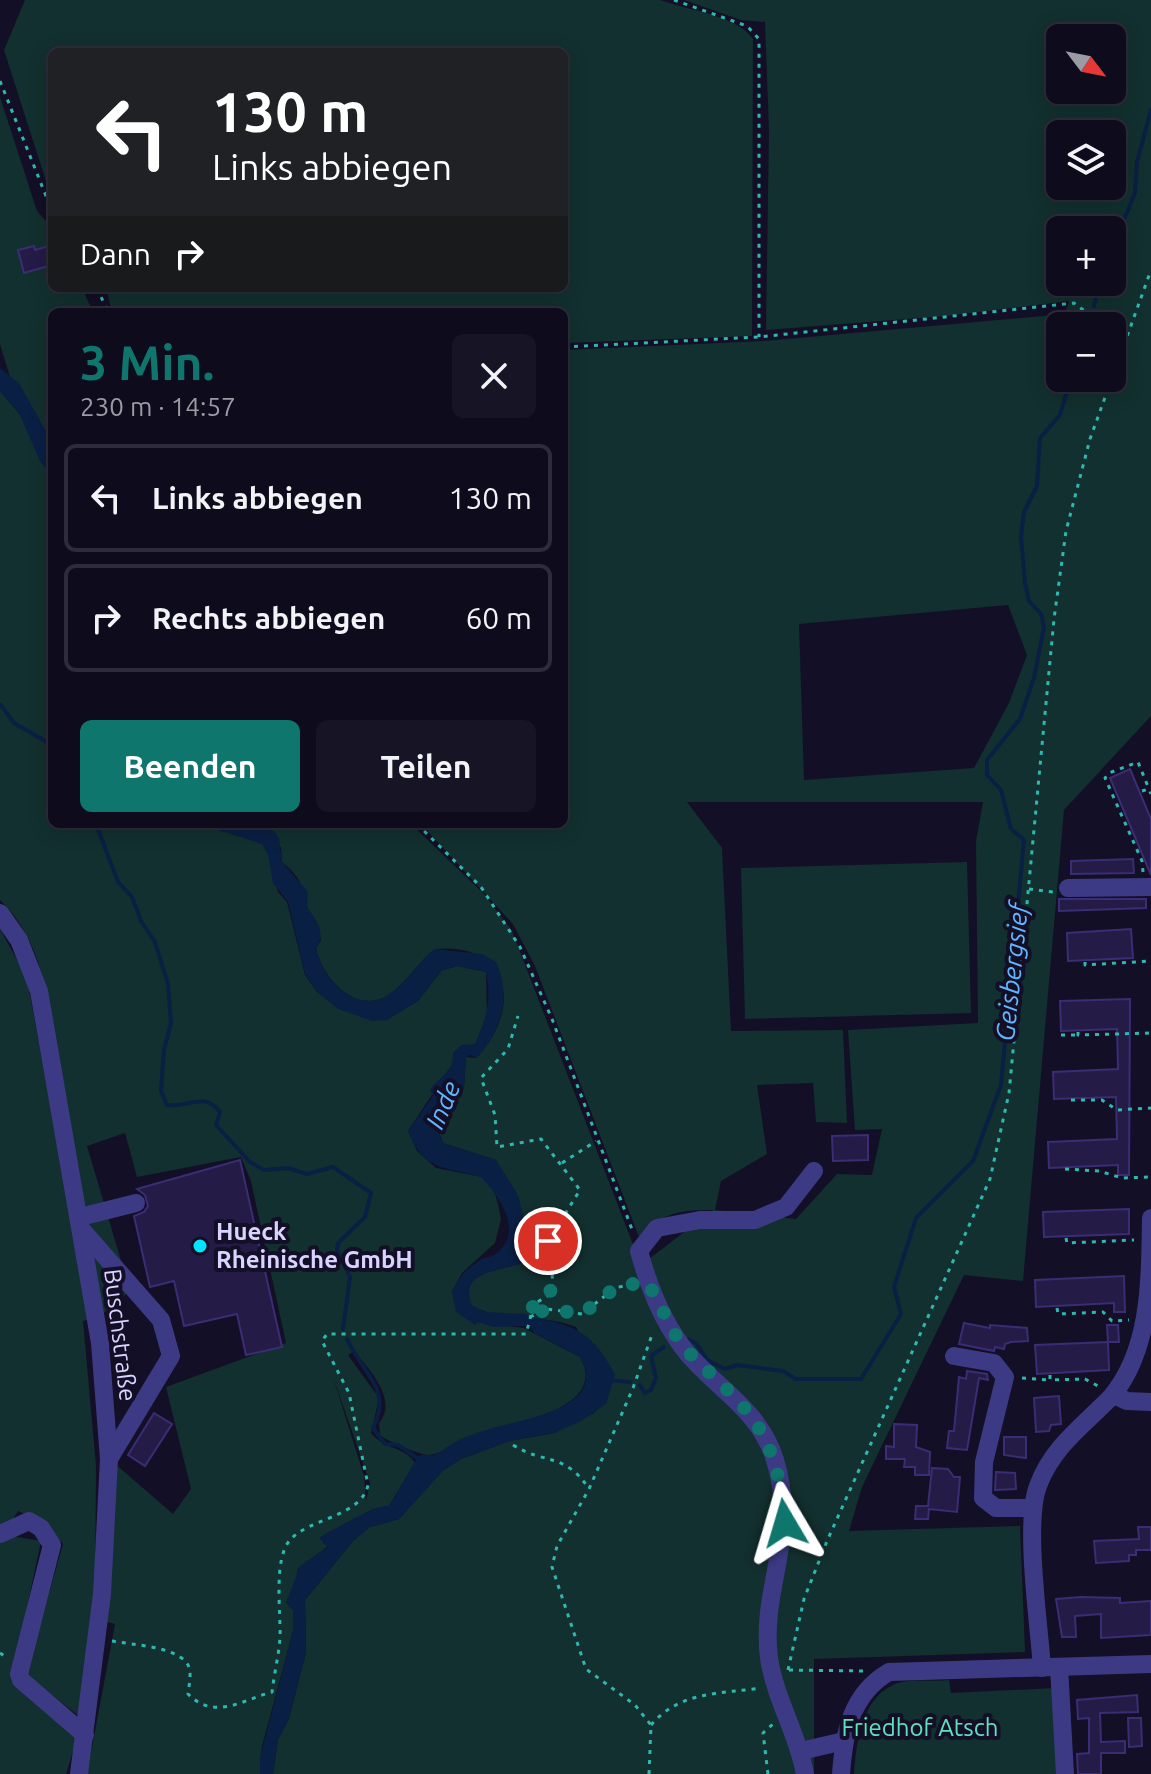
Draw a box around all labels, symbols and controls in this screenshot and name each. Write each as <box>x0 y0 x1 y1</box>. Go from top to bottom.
north arrow <box>1046 24 1126 104</box>
map controls <box>1046 24 1126 392</box>
icon: left <box>80 80 184 184</box>
text: 130 m <box>212 80 368 143</box>
button: layers <box>1046 120 1126 200</box>
text: Links abbiegen <box>212 146 452 187</box>
button: + <box>1046 216 1126 296</box>
icon: right <box>167 232 211 276</box>
text: Dann <box>80 237 151 271</box>
button: − <box>1046 312 1126 392</box>
button: close <box>452 334 536 418</box>
text: 3 Min. <box>80 335 214 389</box>
text: 230 m · 14:57 <box>80 392 236 421</box>
icon: left <box>84 476 128 520</box>
text: Links abbiegen <box>152 481 363 515</box>
text: 130 m <box>448 481 532 515</box>
icon: right <box>84 596 128 640</box>
text: Rechts abbiegen <box>152 601 385 635</box>
text: 60 m <box>465 601 532 635</box>
button: Beenden <box>80 720 300 812</box>
button: Teilen <box>316 720 536 812</box>
water label: Geisbergsief <box>990 898 1034 1043</box>
water label: Inde <box>420 1077 465 1133</box>
pin <box>514 1207 582 1275</box>
place label: Hueck Rheinische GmbH <box>216 1218 413 1273</box>
icon: arrive <box>526 1219 570 1263</box>
marker: Hueck Rheinische GmbH <box>191 1237 209 1255</box>
street label: Buschstraße <box>99 1267 142 1403</box>
position arrow <box>743 1481 827 1565</box>
park label: Friedhof Atsch <box>841 1714 999 1741</box>

